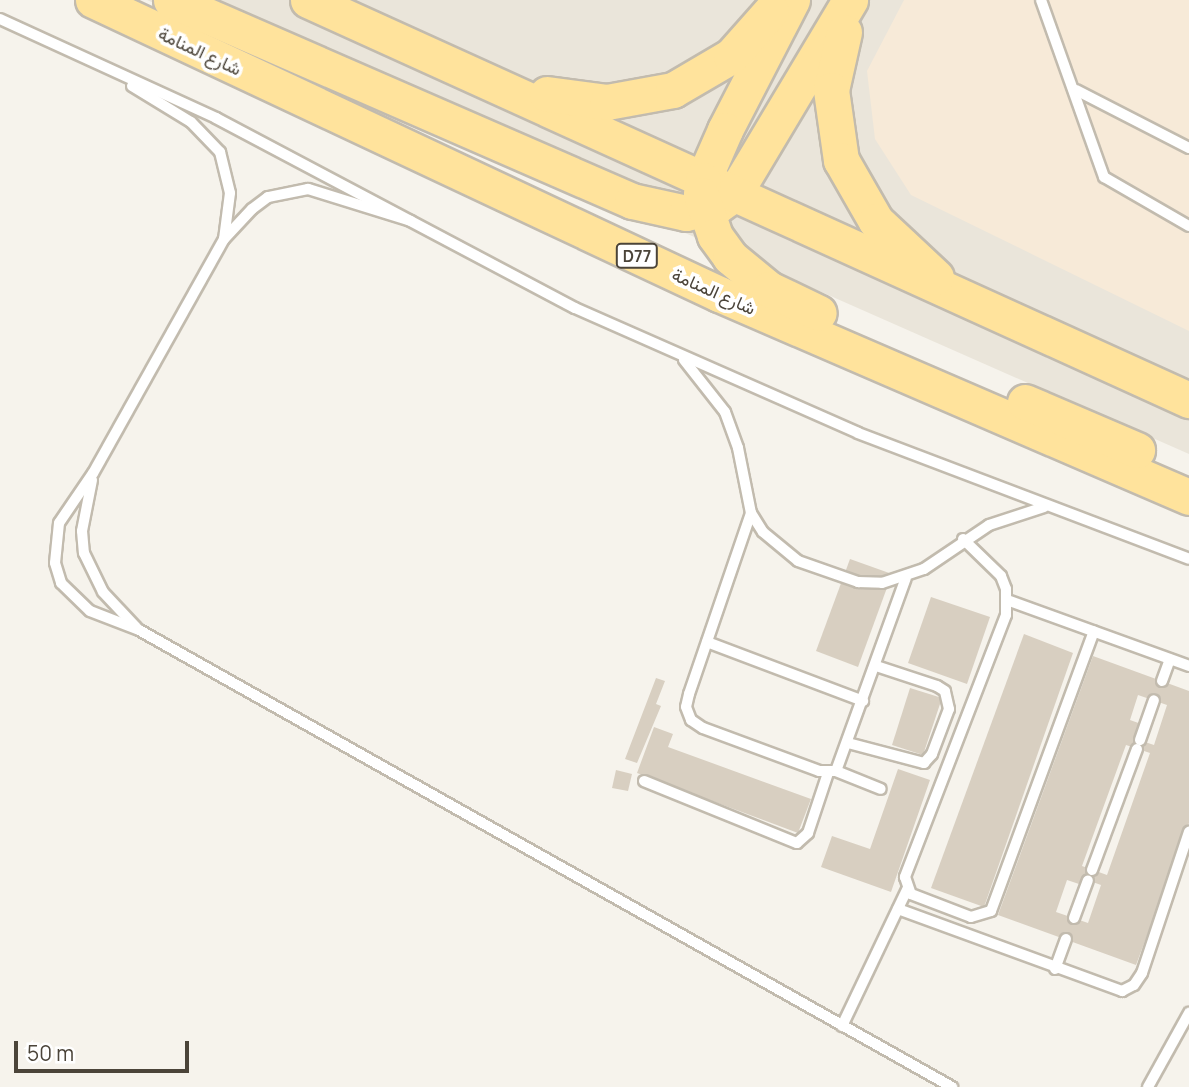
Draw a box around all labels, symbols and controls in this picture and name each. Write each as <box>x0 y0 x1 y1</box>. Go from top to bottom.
street label: شارع المنامة <box>155 22 245 80</box>
road number: D77 <box>614 244 660 268</box>
street label: شارع المنامة <box>669 263 759 319</box>
scale bar <box>18 1028 192 1072</box>
text: 50 m <box>27 1039 74 1067</box>

